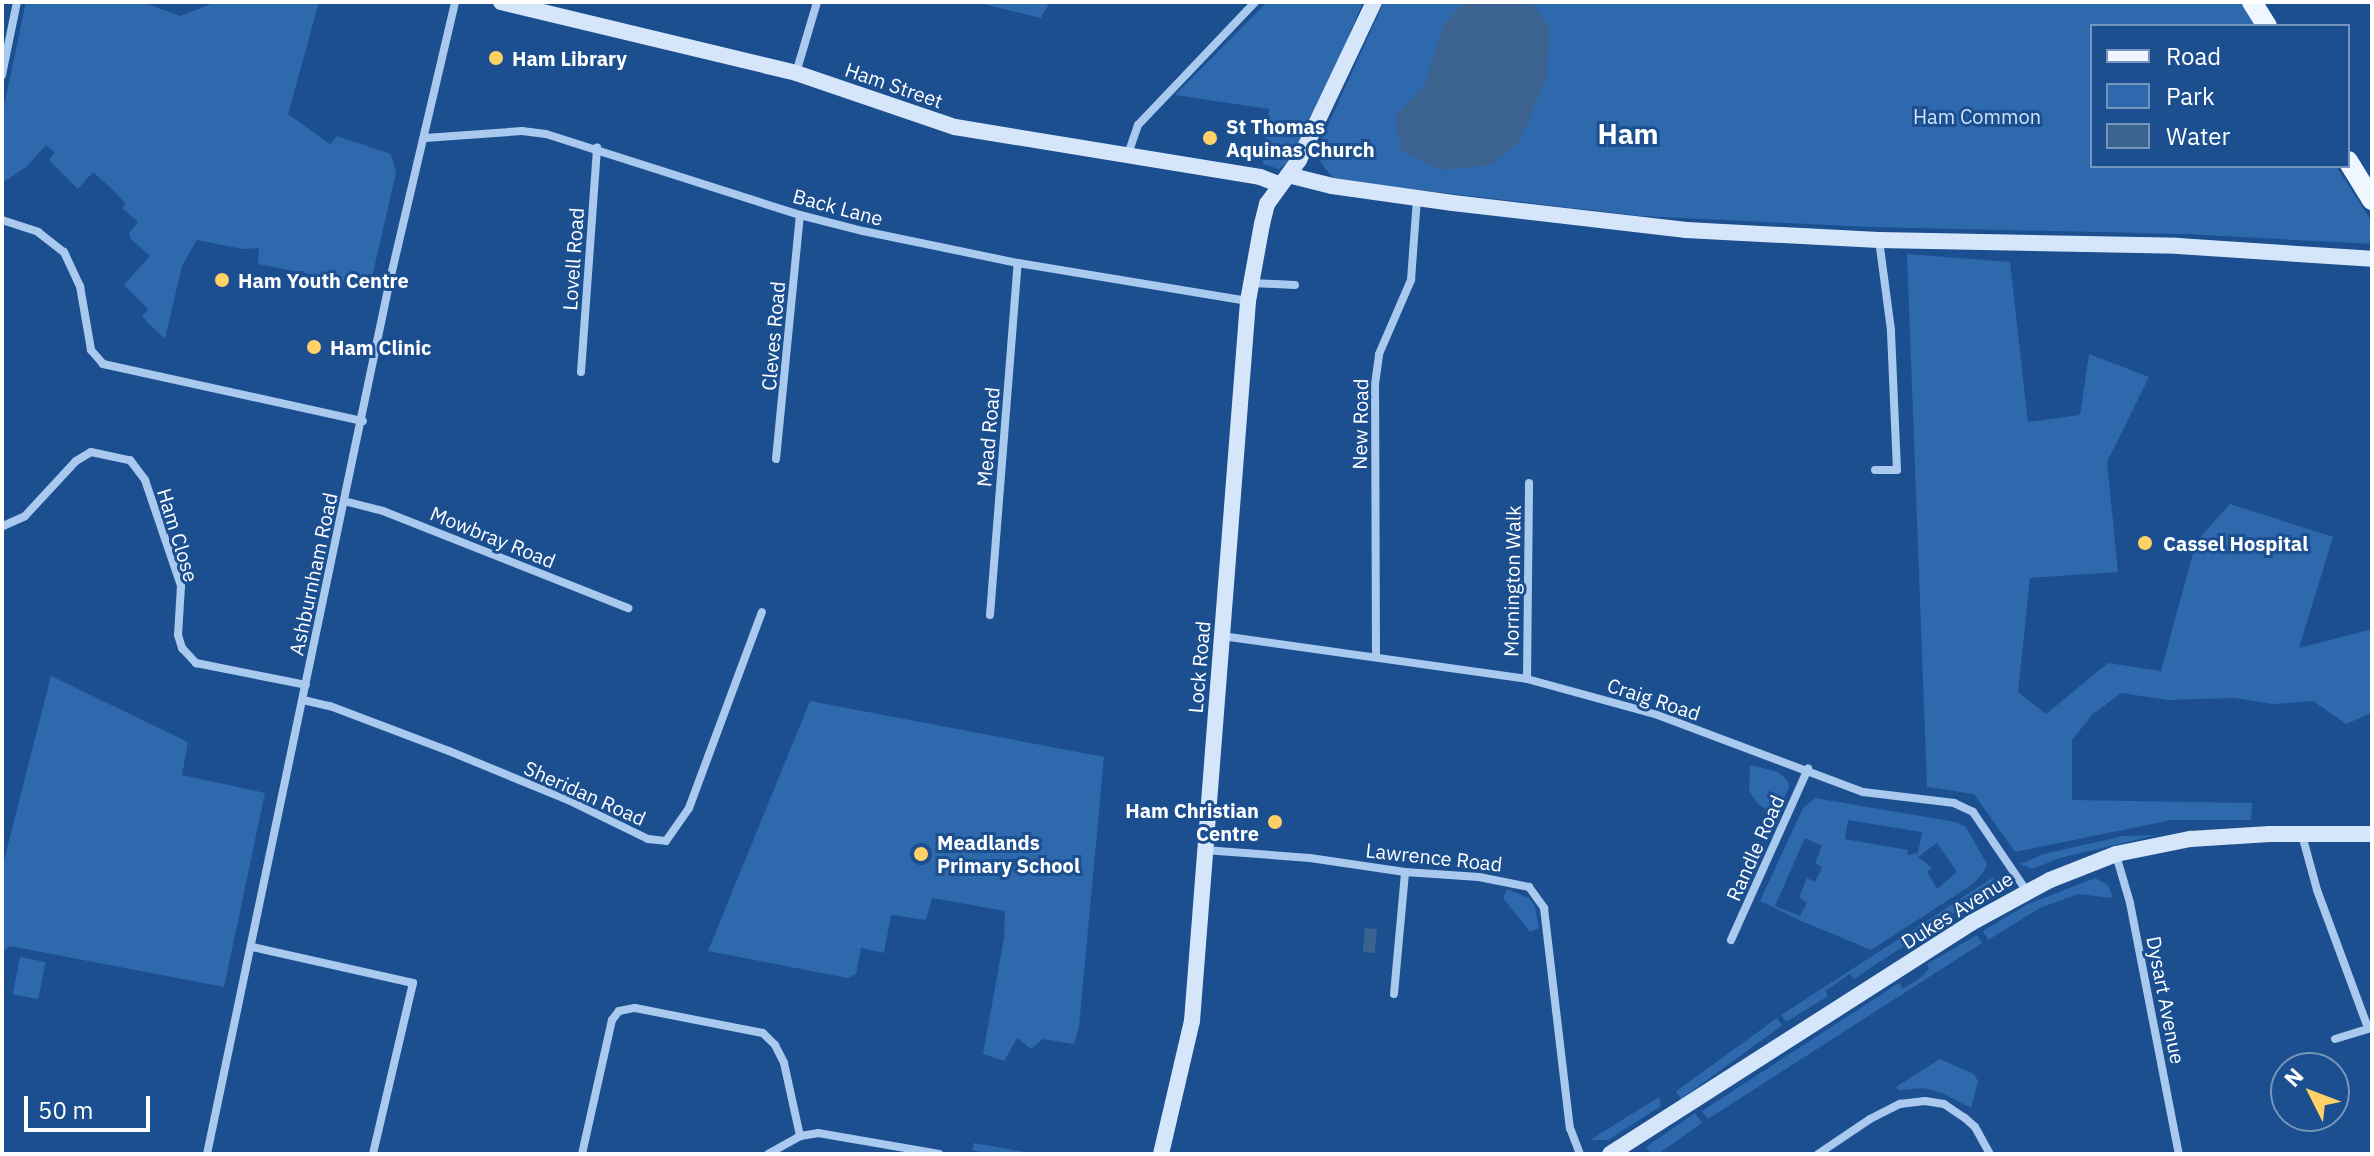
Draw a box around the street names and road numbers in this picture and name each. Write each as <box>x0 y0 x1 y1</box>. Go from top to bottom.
street label: Ham Street <box>842 57 946 113</box>
street label: Back Lane <box>790 183 886 231</box>
street label: Lovell Road <box>557 207 589 311</box>
street label: Cleves Road <box>756 280 790 392</box>
street label: New Road <box>1347 378 1373 470</box>
street label: Mead Road <box>972 386 1004 488</box>
street label: Ham Close <box>152 485 204 585</box>
street label: Ashburnham Road <box>284 490 342 658</box>
street label: Mowbray Road <box>427 501 559 573</box>
street label: Mornington Walk <box>1499 505 1525 657</box>
street label: Lock Road <box>1183 620 1215 714</box>
street label: Craig Road <box>1604 673 1704 725</box>
street label: Sheridan Road <box>520 755 650 831</box>
street label: Randle Road <box>1721 791 1789 905</box>
street label: Lawrence Road <box>1365 838 1503 876</box>
street label: Dukes Avenue <box>1897 866 2017 954</box>
street label: Dysart Avenue <box>2142 934 2190 1066</box>

